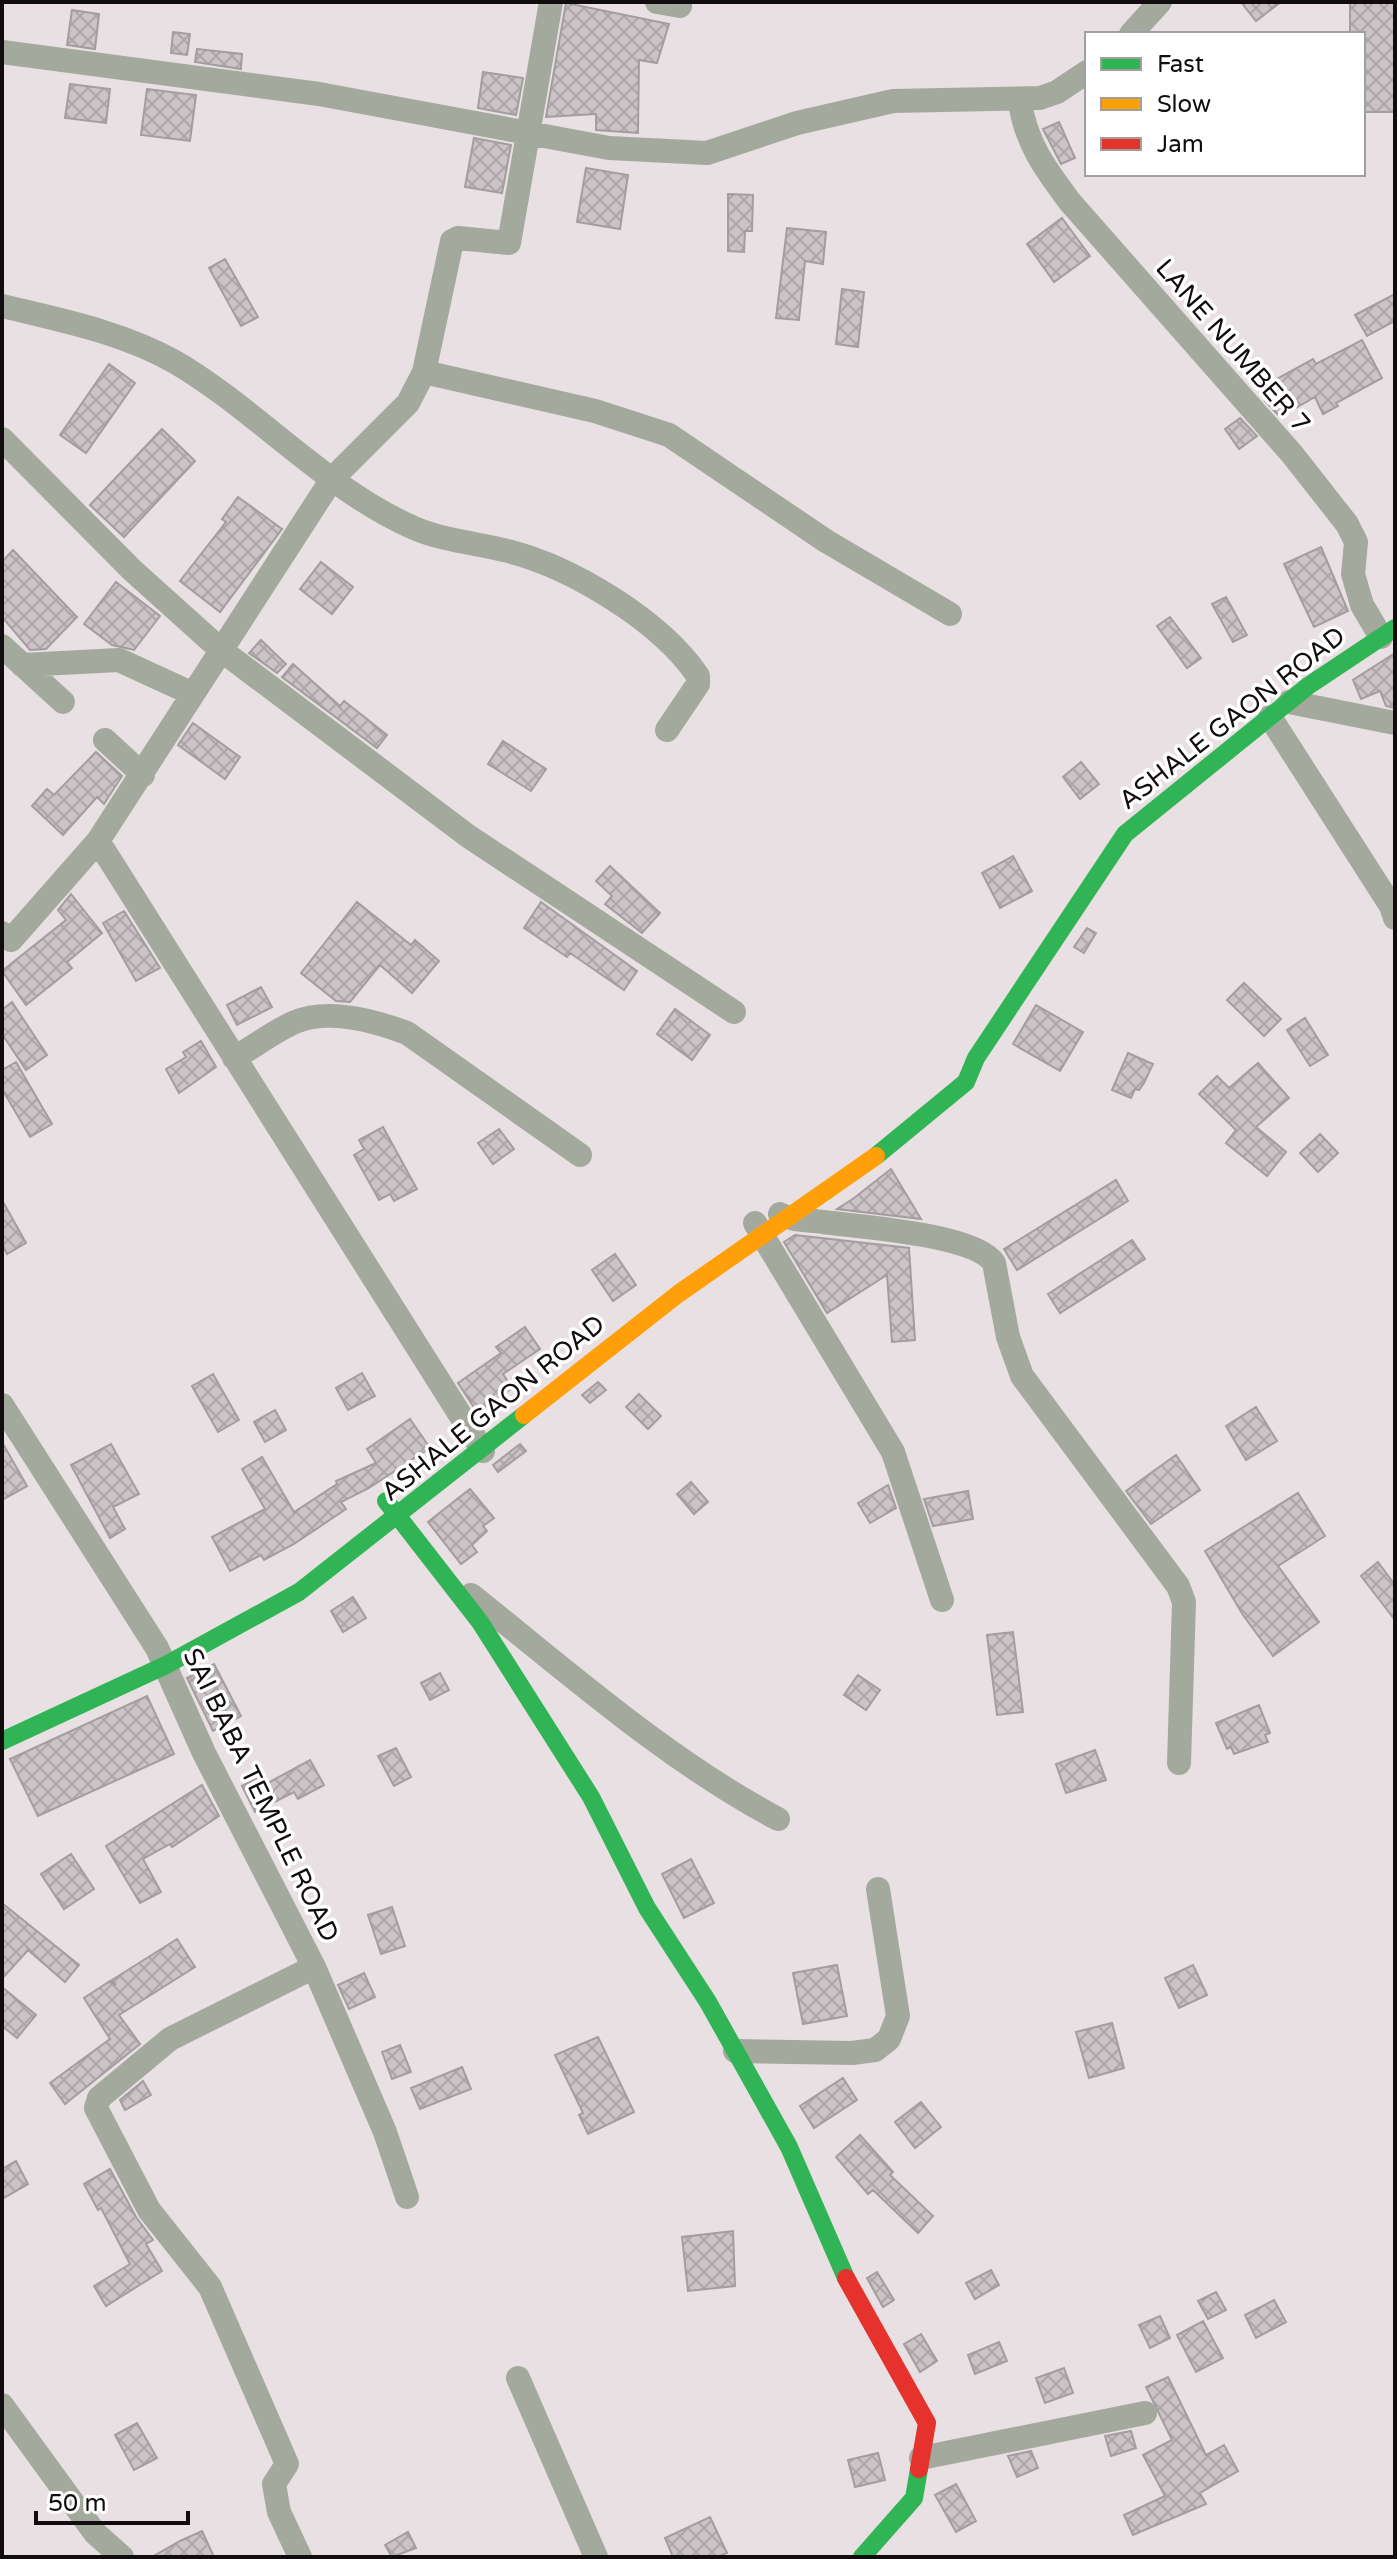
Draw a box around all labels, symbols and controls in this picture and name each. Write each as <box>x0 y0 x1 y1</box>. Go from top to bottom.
legend <box>1085 32 1365 176</box>
text: Fast <box>1157 50 1204 79</box>
text: Slow <box>1157 90 1211 119</box>
text: Jam <box>1157 130 1204 159</box>
street label: LANE NUMBER 7 <box>1149 253 1317 439</box>
street label: ASHALE GAON ROAD <box>1113 620 1351 816</box>
street label: ASHALE GAON ROAD <box>375 1308 611 1508</box>
street label: SAI BABA TEMPLE ROAD <box>176 1643 346 1947</box>
scale bar <box>36 2475 188 2525</box>
text: 50 m <box>48 2489 106 2518</box>

